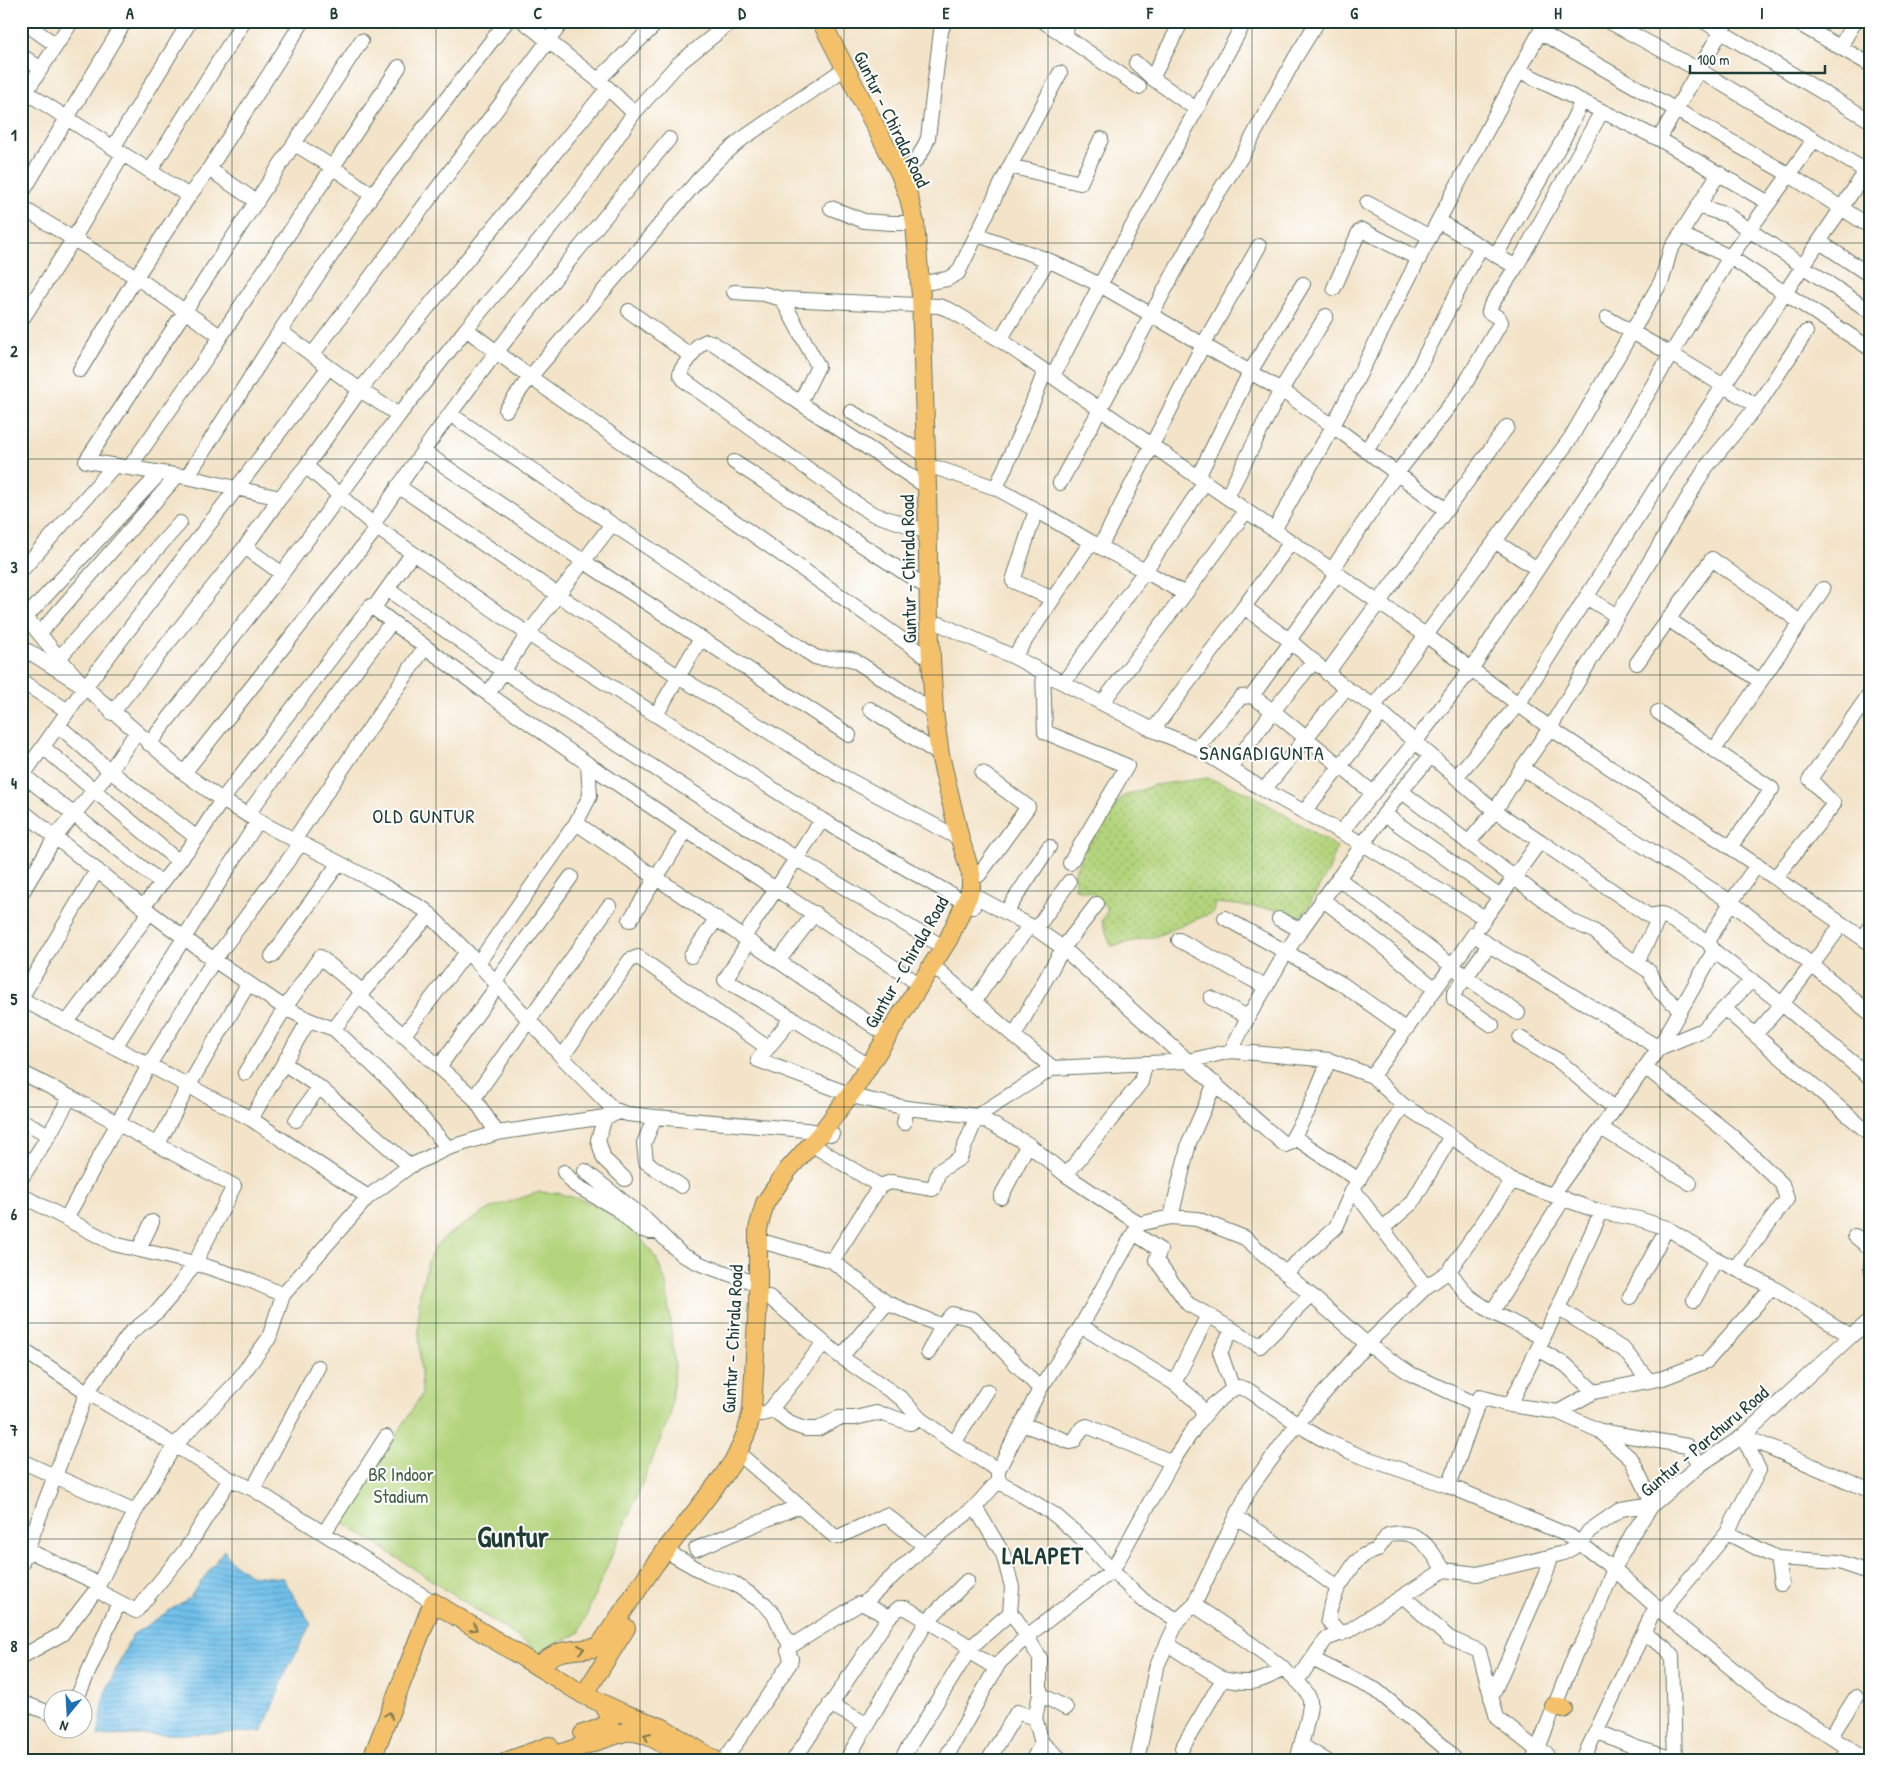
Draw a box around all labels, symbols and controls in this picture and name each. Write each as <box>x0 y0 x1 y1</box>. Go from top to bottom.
text: A <box>126 2 134 24</box>
text: B <box>330 2 338 24</box>
text: C <box>534 2 543 24</box>
text: D <box>738 2 746 24</box>
text: E <box>942 2 950 24</box>
text: F <box>1146 2 1154 24</box>
text: G <box>1350 2 1358 24</box>
text: H <box>1554 2 1562 24</box>
text: I <box>1760 2 1764 24</box>
scale bar <box>1690 42 1824 74</box>
street label: Guntur - Chirala Road <box>848 47 937 192</box>
text: 100 m <box>1697 49 1730 70</box>
text: 1 <box>11 124 17 146</box>
text: 2 <box>10 340 18 362</box>
street label: Guntur - Chirala Road <box>894 494 922 644</box>
text: 3 <box>10 556 18 578</box>
district label: SANGADIGUNTA <box>1199 739 1325 766</box>
text: 4 <box>11 772 17 794</box>
district label: OLD GUNTUR <box>372 802 476 829</box>
street label: Guntur - Chirala Road <box>858 891 955 1033</box>
text: 5 <box>11 988 18 1010</box>
text: 6 <box>11 1203 18 1225</box>
street label: Guntur - Chirala Road <box>715 1264 749 1414</box>
street label: Guntur - Parchuru Road <box>1634 1379 1774 1503</box>
text: 7 <box>9 1419 18 1441</box>
park label: BR Indoor Stadium <box>368 1461 435 1509</box>
district label: Guntur <box>477 1517 550 1556</box>
district label: LALAPET <box>1002 1539 1084 1571</box>
one-way arrow <box>469 1622 478 1631</box>
text: 8 <box>11 1635 18 1657</box>
one-way arrow <box>578 1644 586 1655</box>
north arrow <box>42 1690 92 1740</box>
one-way arrow <box>383 1712 393 1720</box>
text: N <box>57 1716 70 1737</box>
one-way arrow <box>643 1732 652 1743</box>

